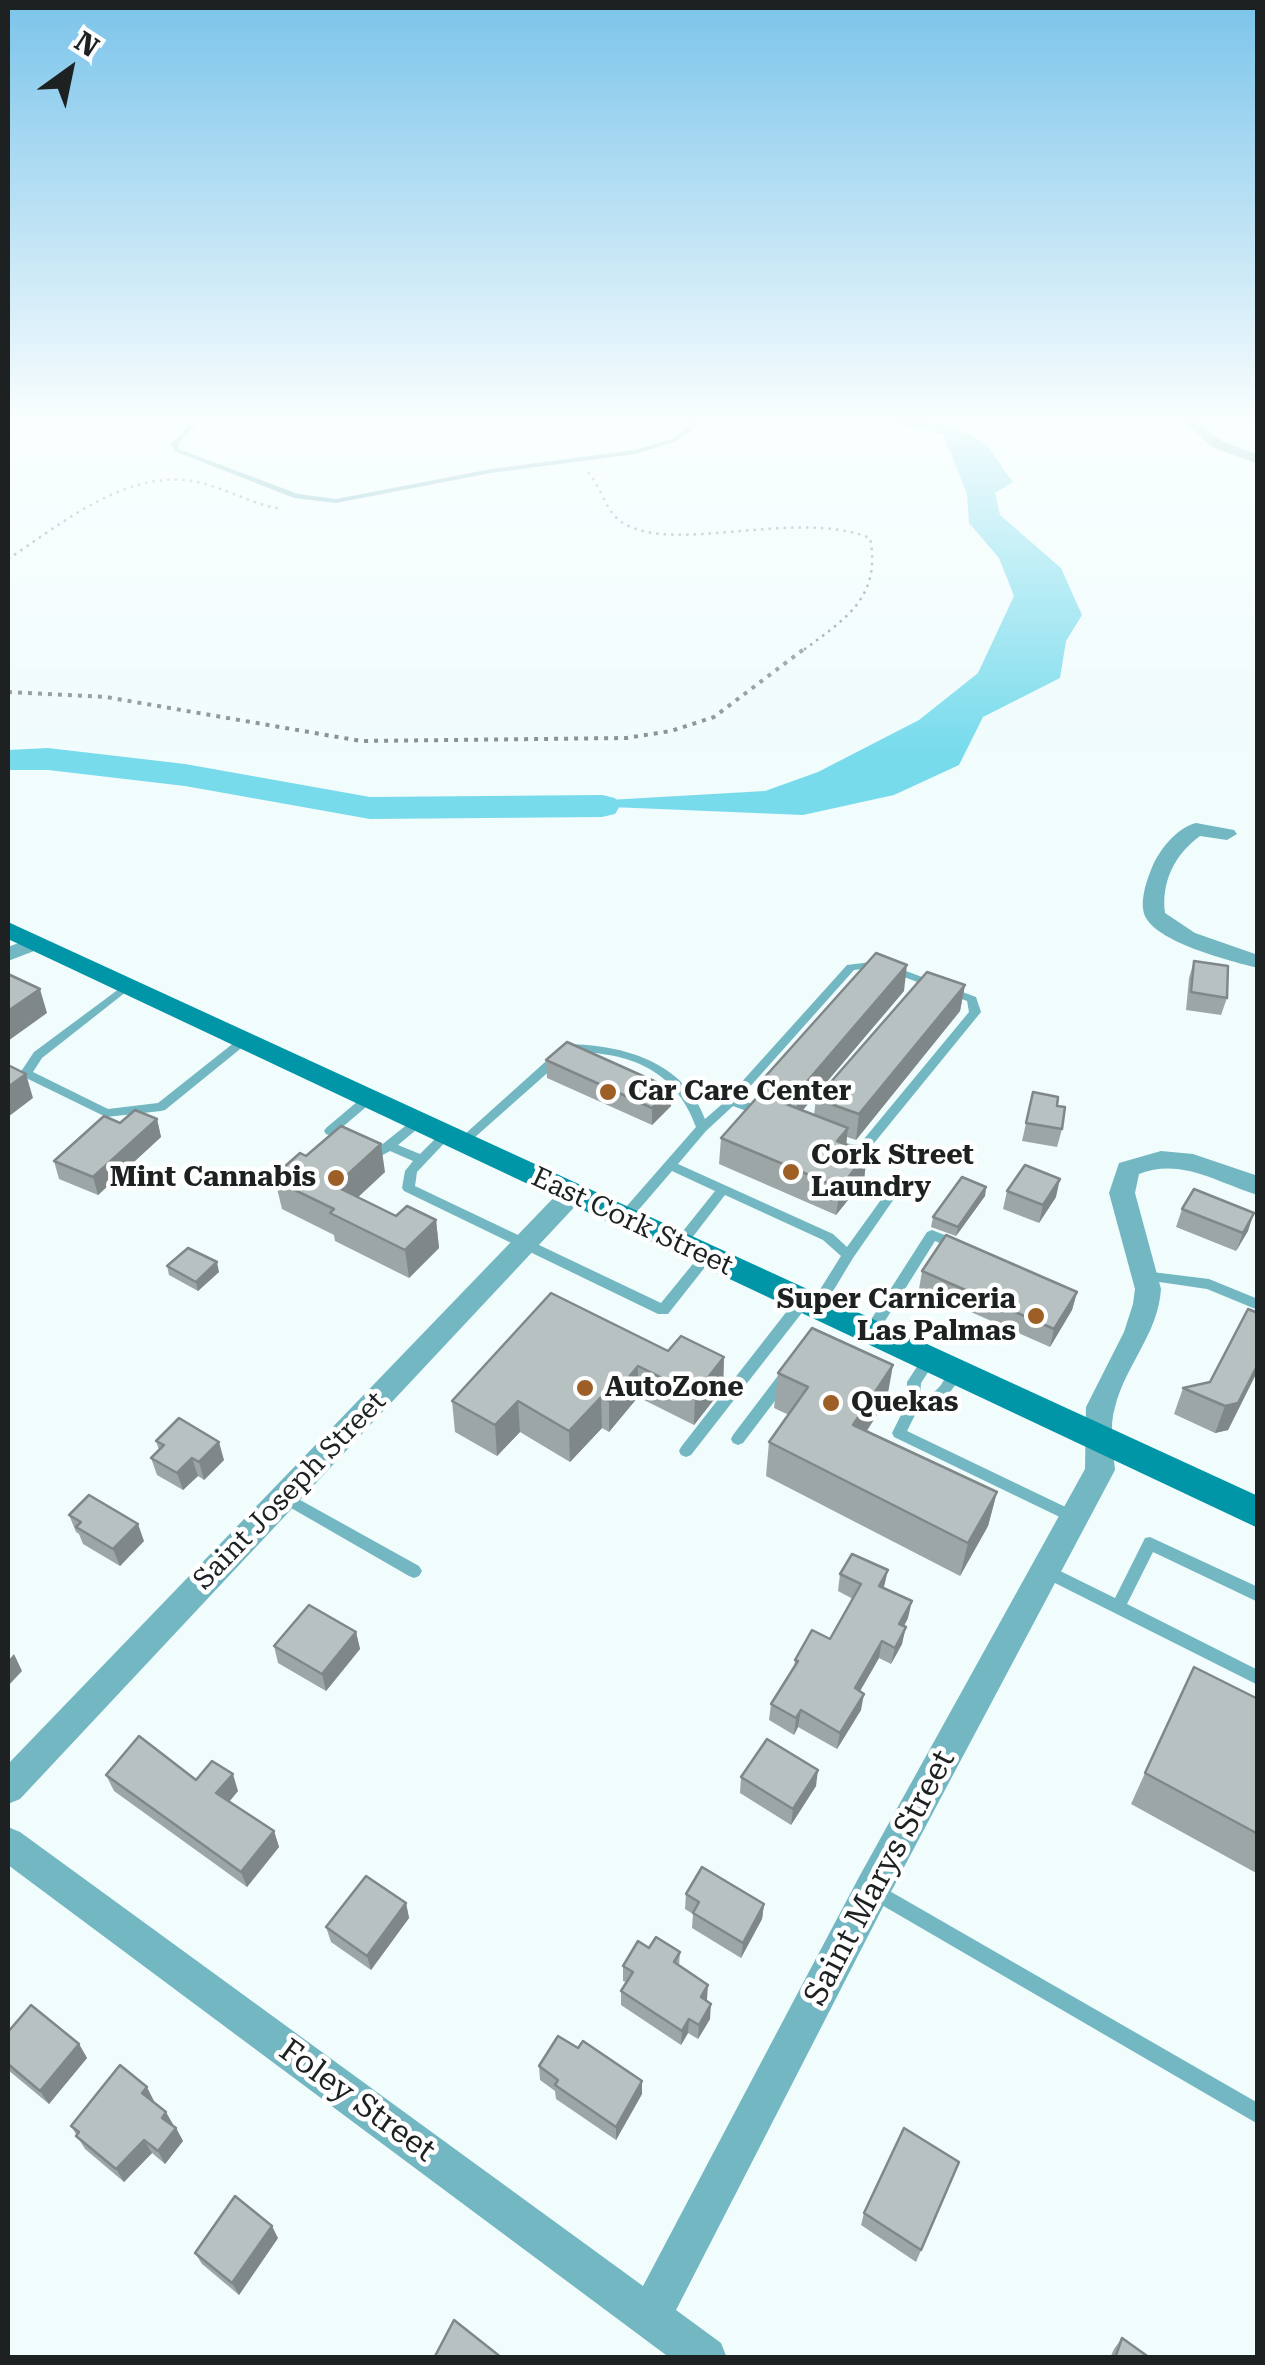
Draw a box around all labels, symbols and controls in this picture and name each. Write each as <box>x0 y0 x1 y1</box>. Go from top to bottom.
north arrow <box>20 20 120 120</box>
text: N <box>69 25 105 64</box>
place label: Car Care Center <box>628 1075 851 1109</box>
marker: Car Care Center <box>597 1081 619 1103</box>
place label: Cork Street Laundry <box>811 1139 974 1205</box>
place label: Mint Cannabis <box>110 1161 316 1195</box>
street label: East Cork Street <box>526 1161 738 1283</box>
marker: Cork Street Laundry <box>780 1161 802 1183</box>
marker: Mint Cannabis <box>325 1167 347 1189</box>
place label: Super Carniceria Las Palmas <box>777 1283 1016 1349</box>
marker: Super Carniceria Las Palmas <box>1025 1305 1047 1327</box>
place label: AutoZone <box>605 1371 744 1405</box>
marker: AutoZone <box>574 1377 596 1399</box>
street label: Saint Joseph Street <box>187 1385 393 1597</box>
place label: Quekas <box>851 1386 958 1420</box>
marker: Quekas <box>820 1392 842 1414</box>
street label: Saint Marys Street <box>797 1744 963 2012</box>
street label: Foley Street <box>272 2032 442 2170</box>

